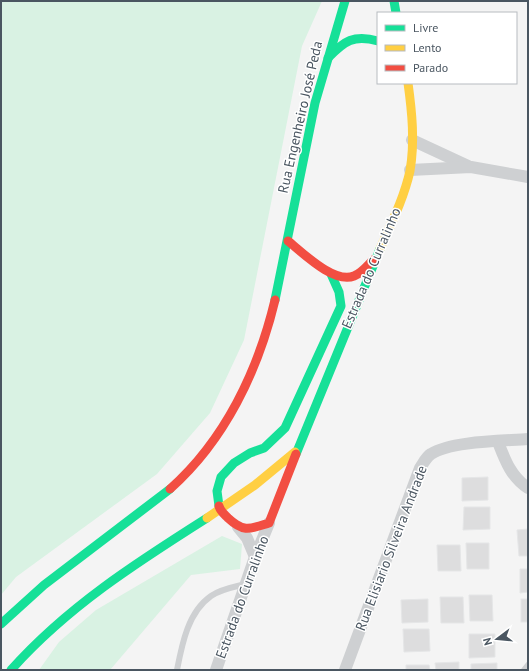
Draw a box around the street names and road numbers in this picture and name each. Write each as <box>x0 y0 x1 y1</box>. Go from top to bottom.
street label: Rua Engenheiro José Peda <box>274 39 326 195</box>
street label: Estrada do Curralinho <box>337 205 405 331</box>
street label: Rua Elisiario Silveira Andrade <box>351 463 431 633</box>
street label: Estrada do Curralinho <box>211 533 273 661</box>

